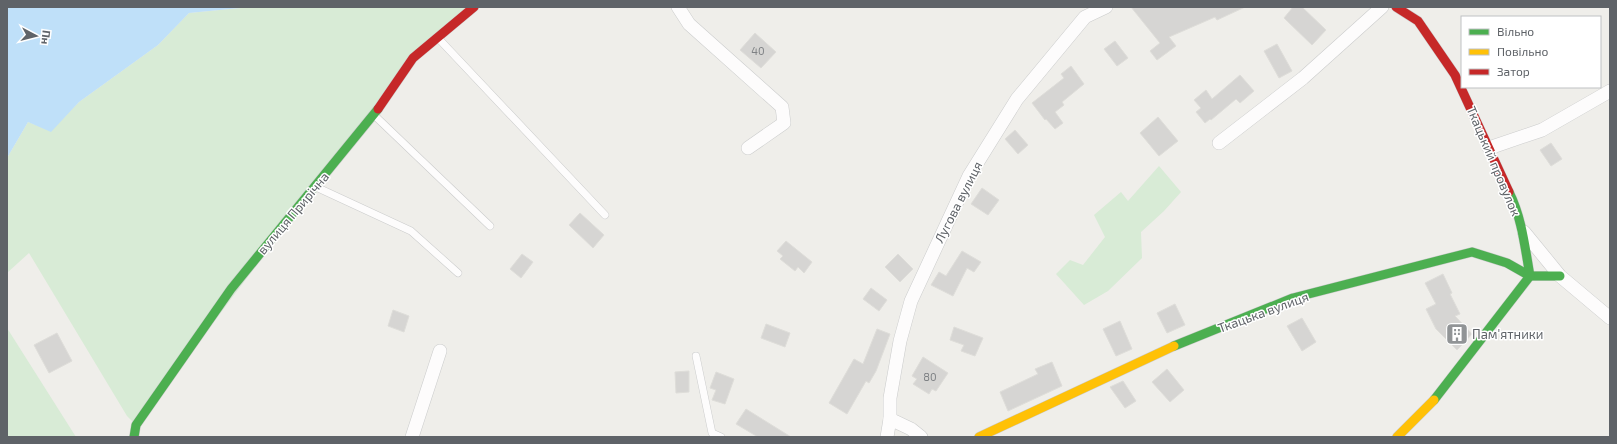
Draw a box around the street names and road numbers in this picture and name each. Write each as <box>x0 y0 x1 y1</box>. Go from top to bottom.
street label: Ткацький провулок <box>1464 104 1524 218</box>
street label: Лугова вулиця <box>931 159 985 245</box>
street label: вулиця Прирічна <box>254 169 332 257</box>
street label: Ткацька вулиця <box>1215 288 1311 336</box>

